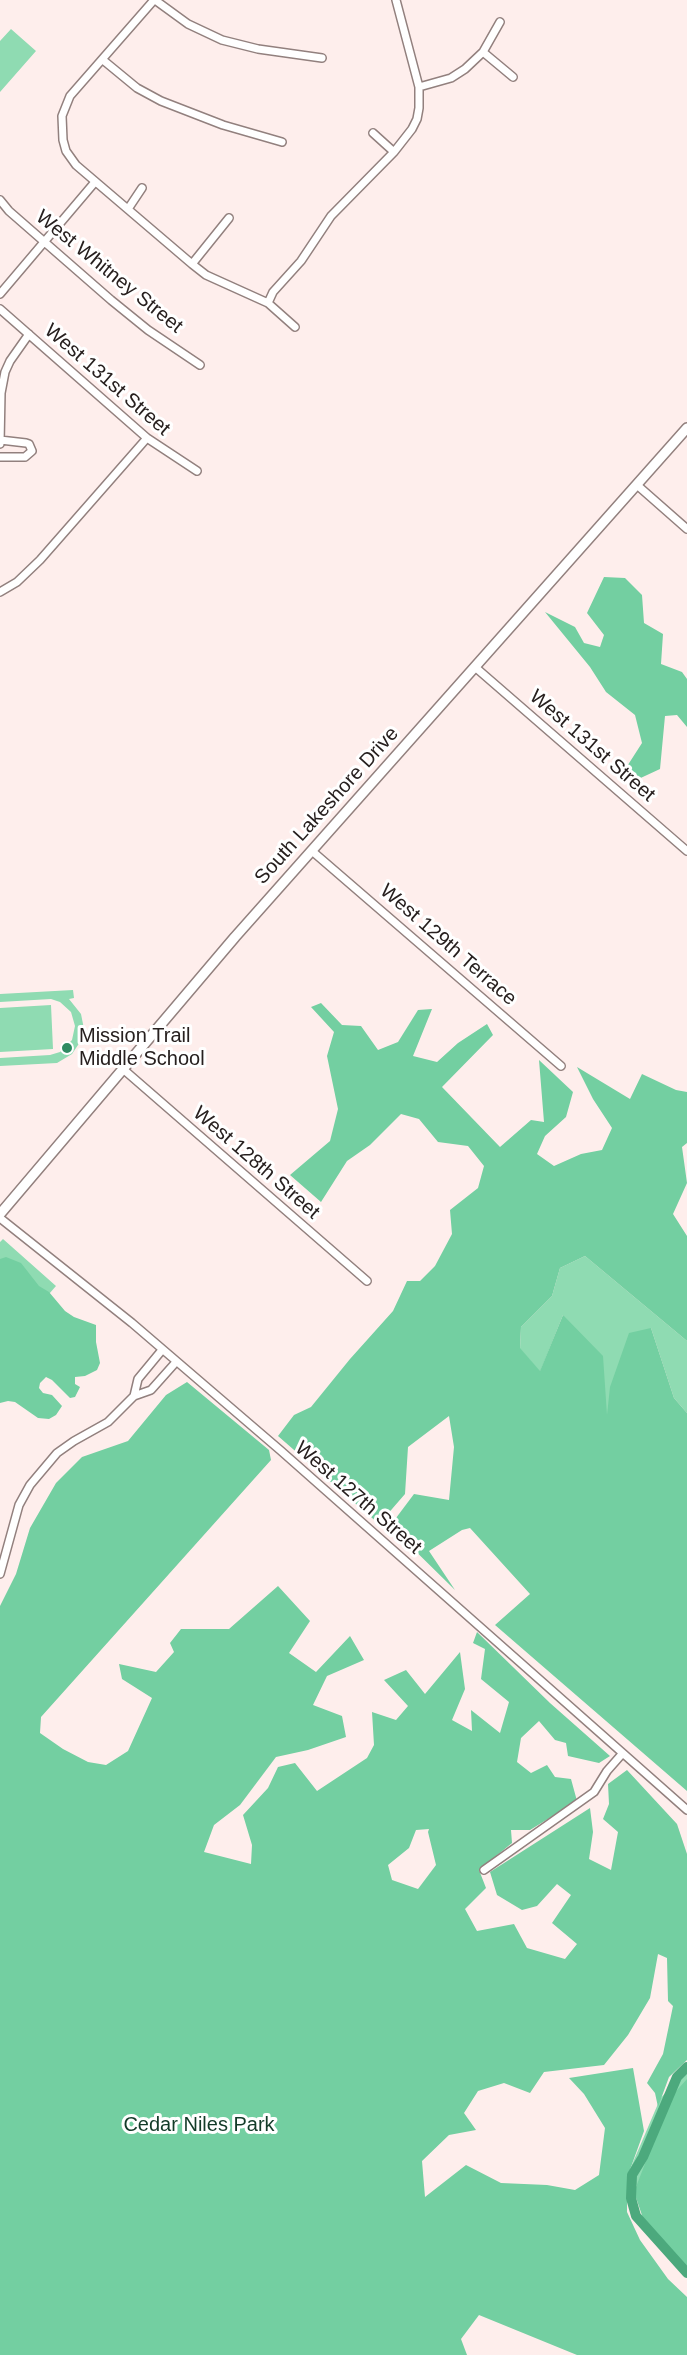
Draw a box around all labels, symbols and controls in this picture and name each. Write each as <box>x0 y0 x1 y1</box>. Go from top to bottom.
street label: West Whitney Street <box>31 205 187 339</box>
street label: West 131st Street <box>39 319 175 441</box>
street label: West 131st Street <box>524 685 660 807</box>
street label: South Lakeshore Drive <box>250 722 404 890</box>
street label: West 129th Terrace <box>375 879 521 1011</box>
place label: Mission Trail Middle School <box>79 1024 205 1071</box>
marker: Mission Trail Middle School <box>60 1041 74 1055</box>
street label: West 128th Street <box>188 1102 324 1224</box>
street label: West 127th Street <box>290 1437 426 1559</box>
park label: Cedar Niles Park <box>123 2113 275 2137</box>

